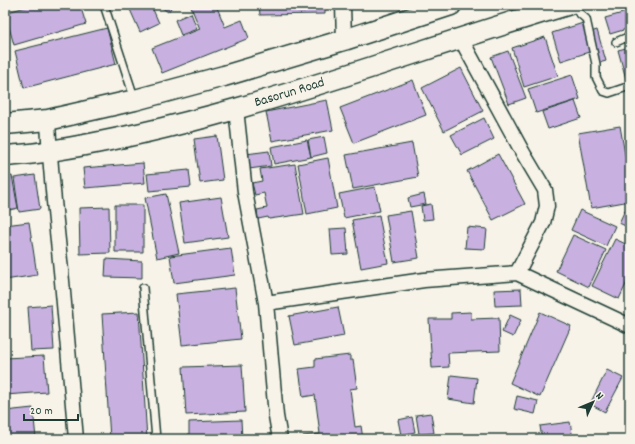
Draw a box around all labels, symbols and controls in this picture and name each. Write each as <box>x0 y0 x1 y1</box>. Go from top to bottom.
street label: Basorun Road <box>252 73 327 113</box>
north arrow <box>573 382 613 422</box>
text: N <box>591 389 607 404</box>
scale bar <box>24 396 78 422</box>
text: 20 m <box>30 403 53 420</box>

